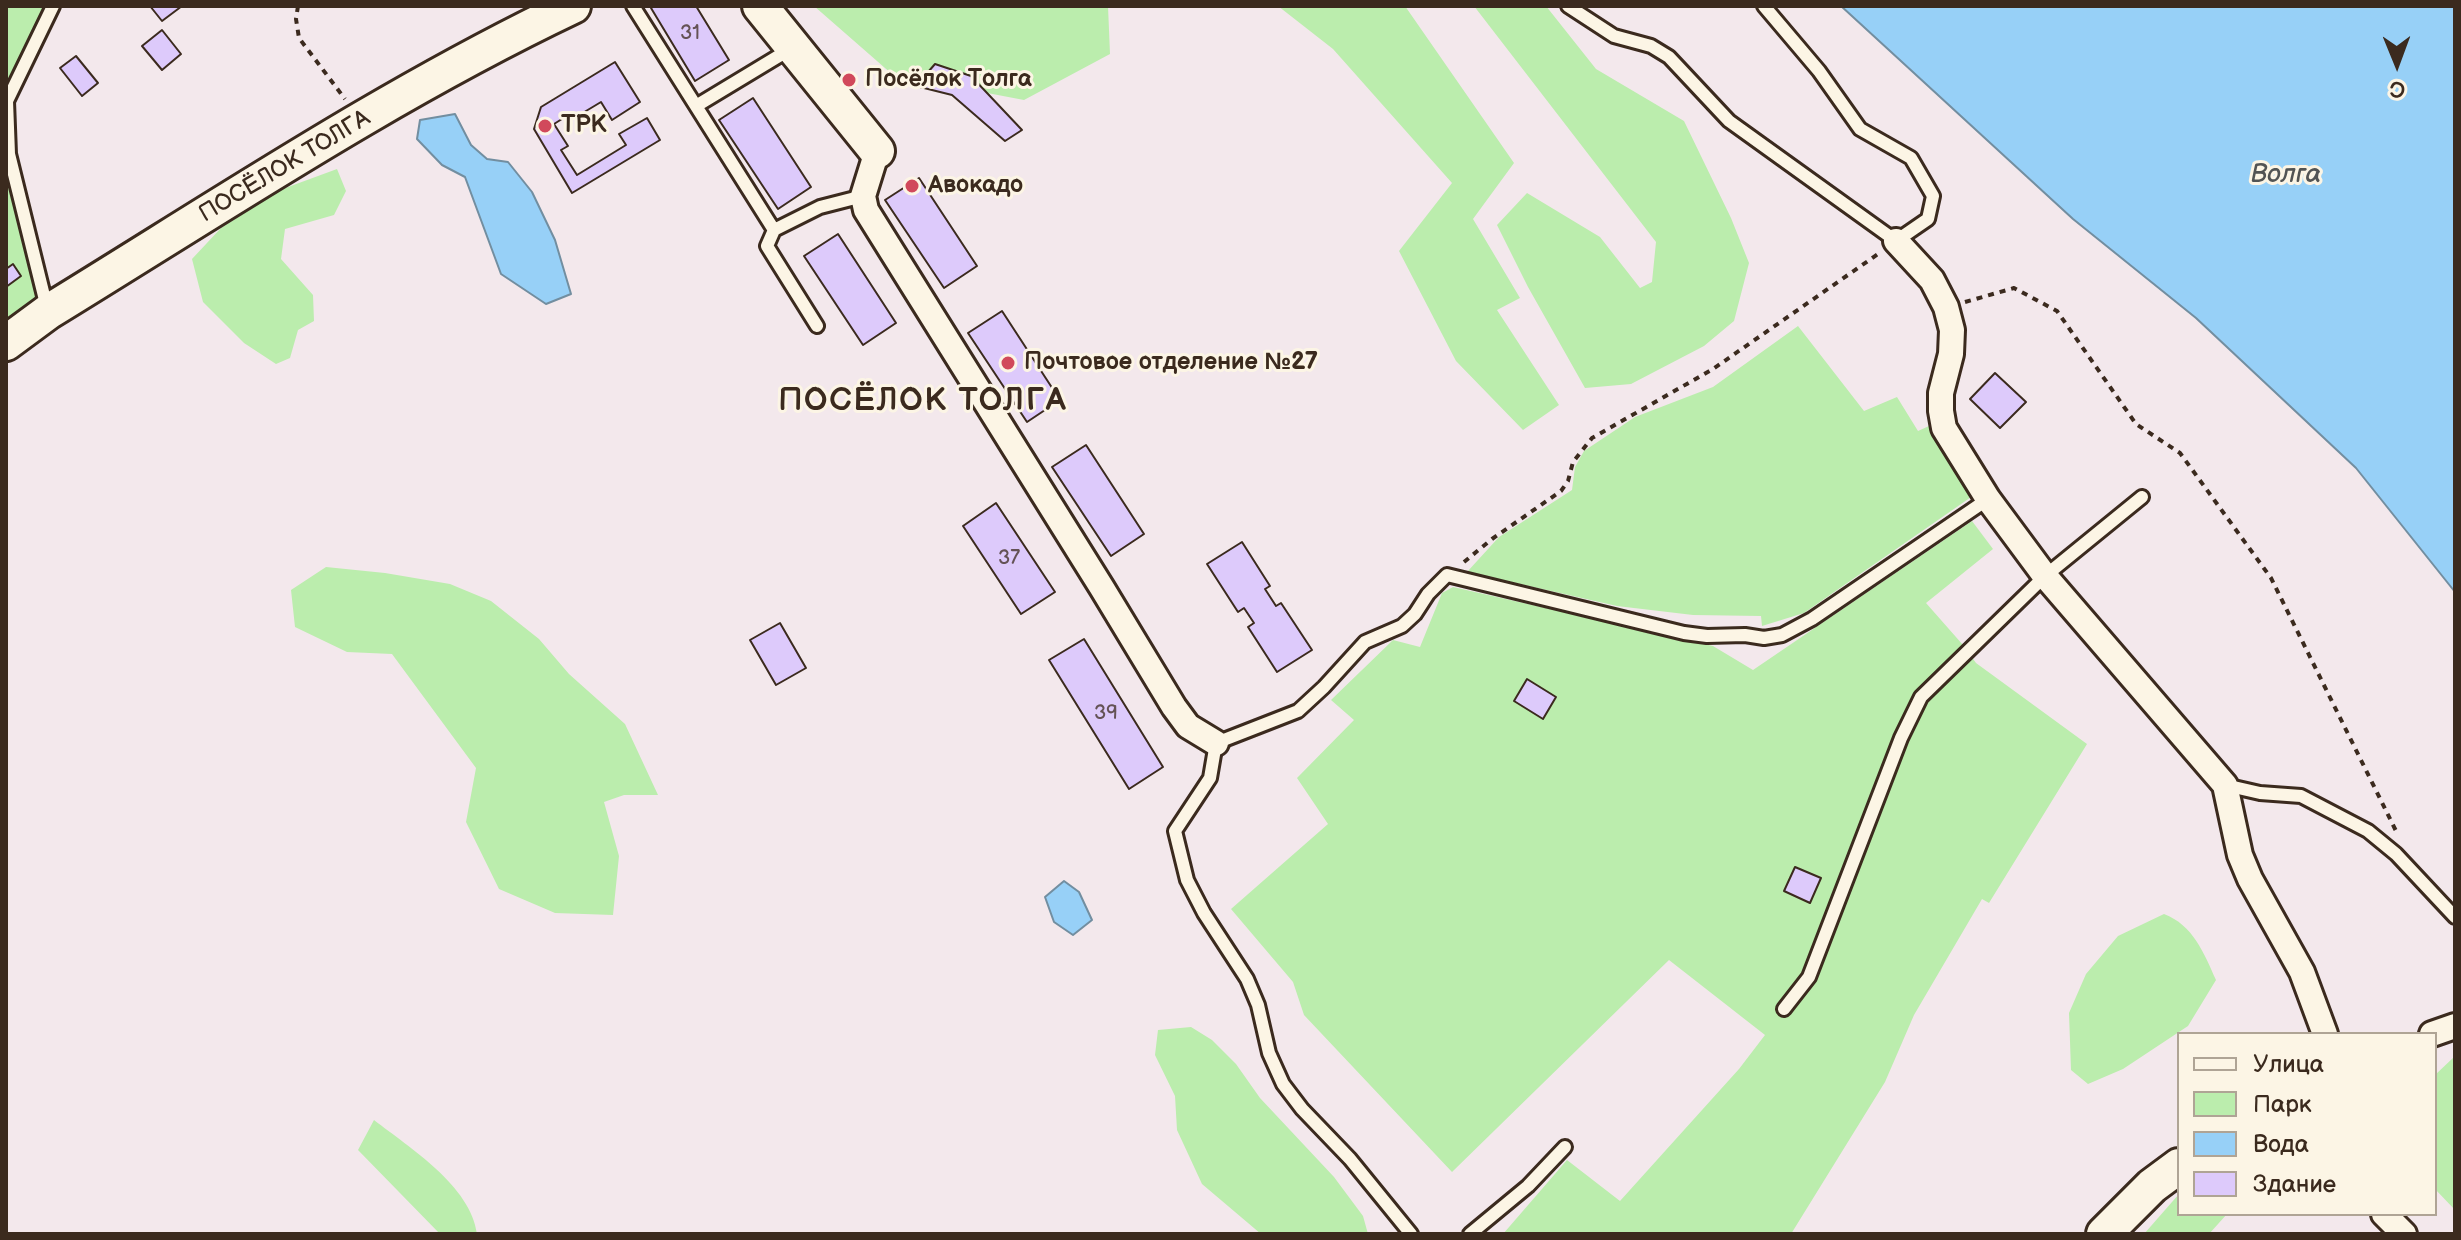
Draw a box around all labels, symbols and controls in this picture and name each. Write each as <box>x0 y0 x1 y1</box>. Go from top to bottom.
house number: 31 <box>680 22 700 46</box>
north arrow <box>2357 24 2437 104</box>
place label: Посёлок Толга <box>865 66 1032 94</box>
marker: Посёлок Толга <box>840 71 858 89</box>
text: С <box>2390 75 2405 102</box>
street label: ПОСЁЛОК ТОЛГА <box>194 105 376 229</box>
place label: ТРК <box>561 112 607 140</box>
marker: ТРК <box>536 117 554 135</box>
water label: Волга <box>2251 159 2321 191</box>
place label: Авокадо <box>928 172 1023 200</box>
marker: Авокадо <box>903 177 921 195</box>
place label: Почтовое отделение №27 <box>1024 349 1318 377</box>
marker: Почтовое отделение №27 <box>999 354 1017 372</box>
district label: ПОСЁЛОК ТОЛГА <box>778 383 1068 421</box>
house number: 37 <box>998 547 1020 571</box>
house number: 39 <box>1094 702 1118 726</box>
legend <box>2177 1032 2437 1216</box>
text: Улица <box>2253 1050 2324 1079</box>
text: Парк <box>2253 1090 2311 1119</box>
text: Вода <box>2253 1130 2309 1159</box>
text: Здание <box>2253 1170 2336 1199</box>

